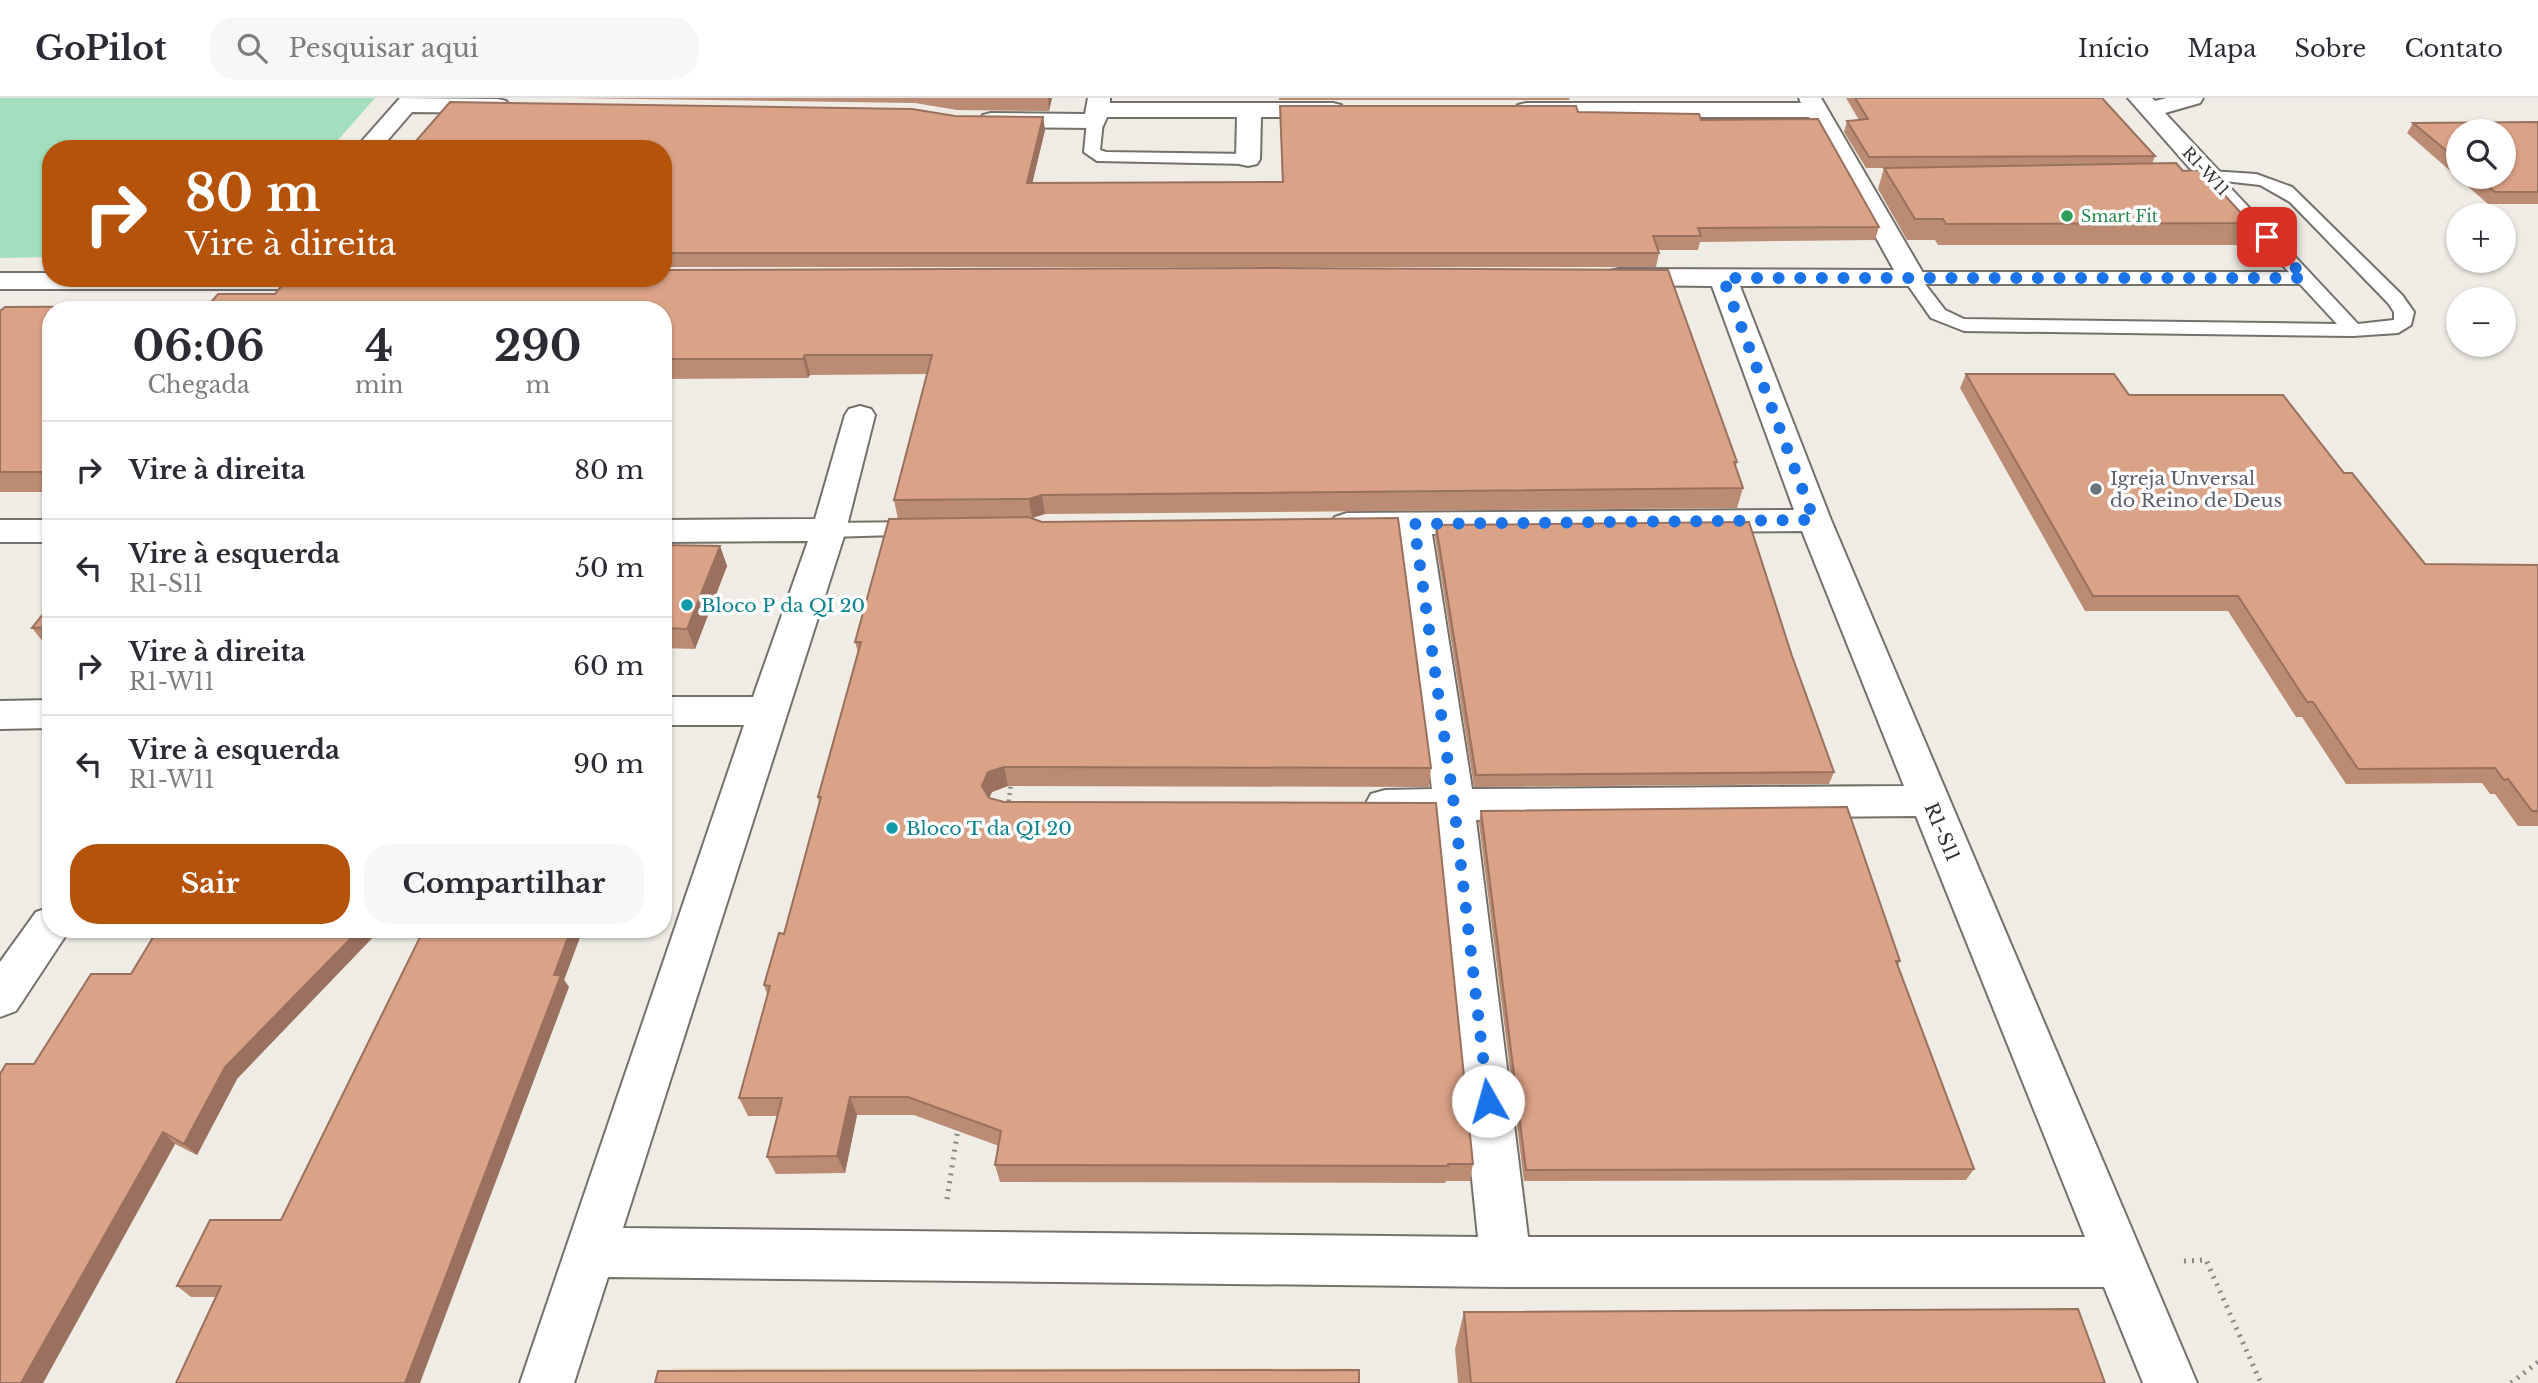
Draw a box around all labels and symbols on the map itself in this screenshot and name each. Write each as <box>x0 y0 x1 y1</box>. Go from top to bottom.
street label: R1-W11 <box>2178 142 2234 200</box>
place label: Smart Fit <box>2081 206 2158 226</box>
pin <box>2237 207 2297 267</box>
marker: Smart Fit <box>2059 208 2075 224</box>
place label: Igreja Unversal do Reino de Deus <box>2110 467 2282 512</box>
marker: Igreja Unversal do Reino de Deus <box>2088 481 2104 497</box>
place label: Bloco P da QI 20 <box>701 594 865 617</box>
marker: Bloco P da QI 20 <box>679 597 695 613</box>
street label: R1-S11 <box>1919 799 1965 865</box>
place label: Bloco T da QI 20 <box>906 817 1072 840</box>
marker: Bloco T da QI 20 <box>884 820 900 836</box>
position arrow <box>1451 1064 1525 1138</box>

